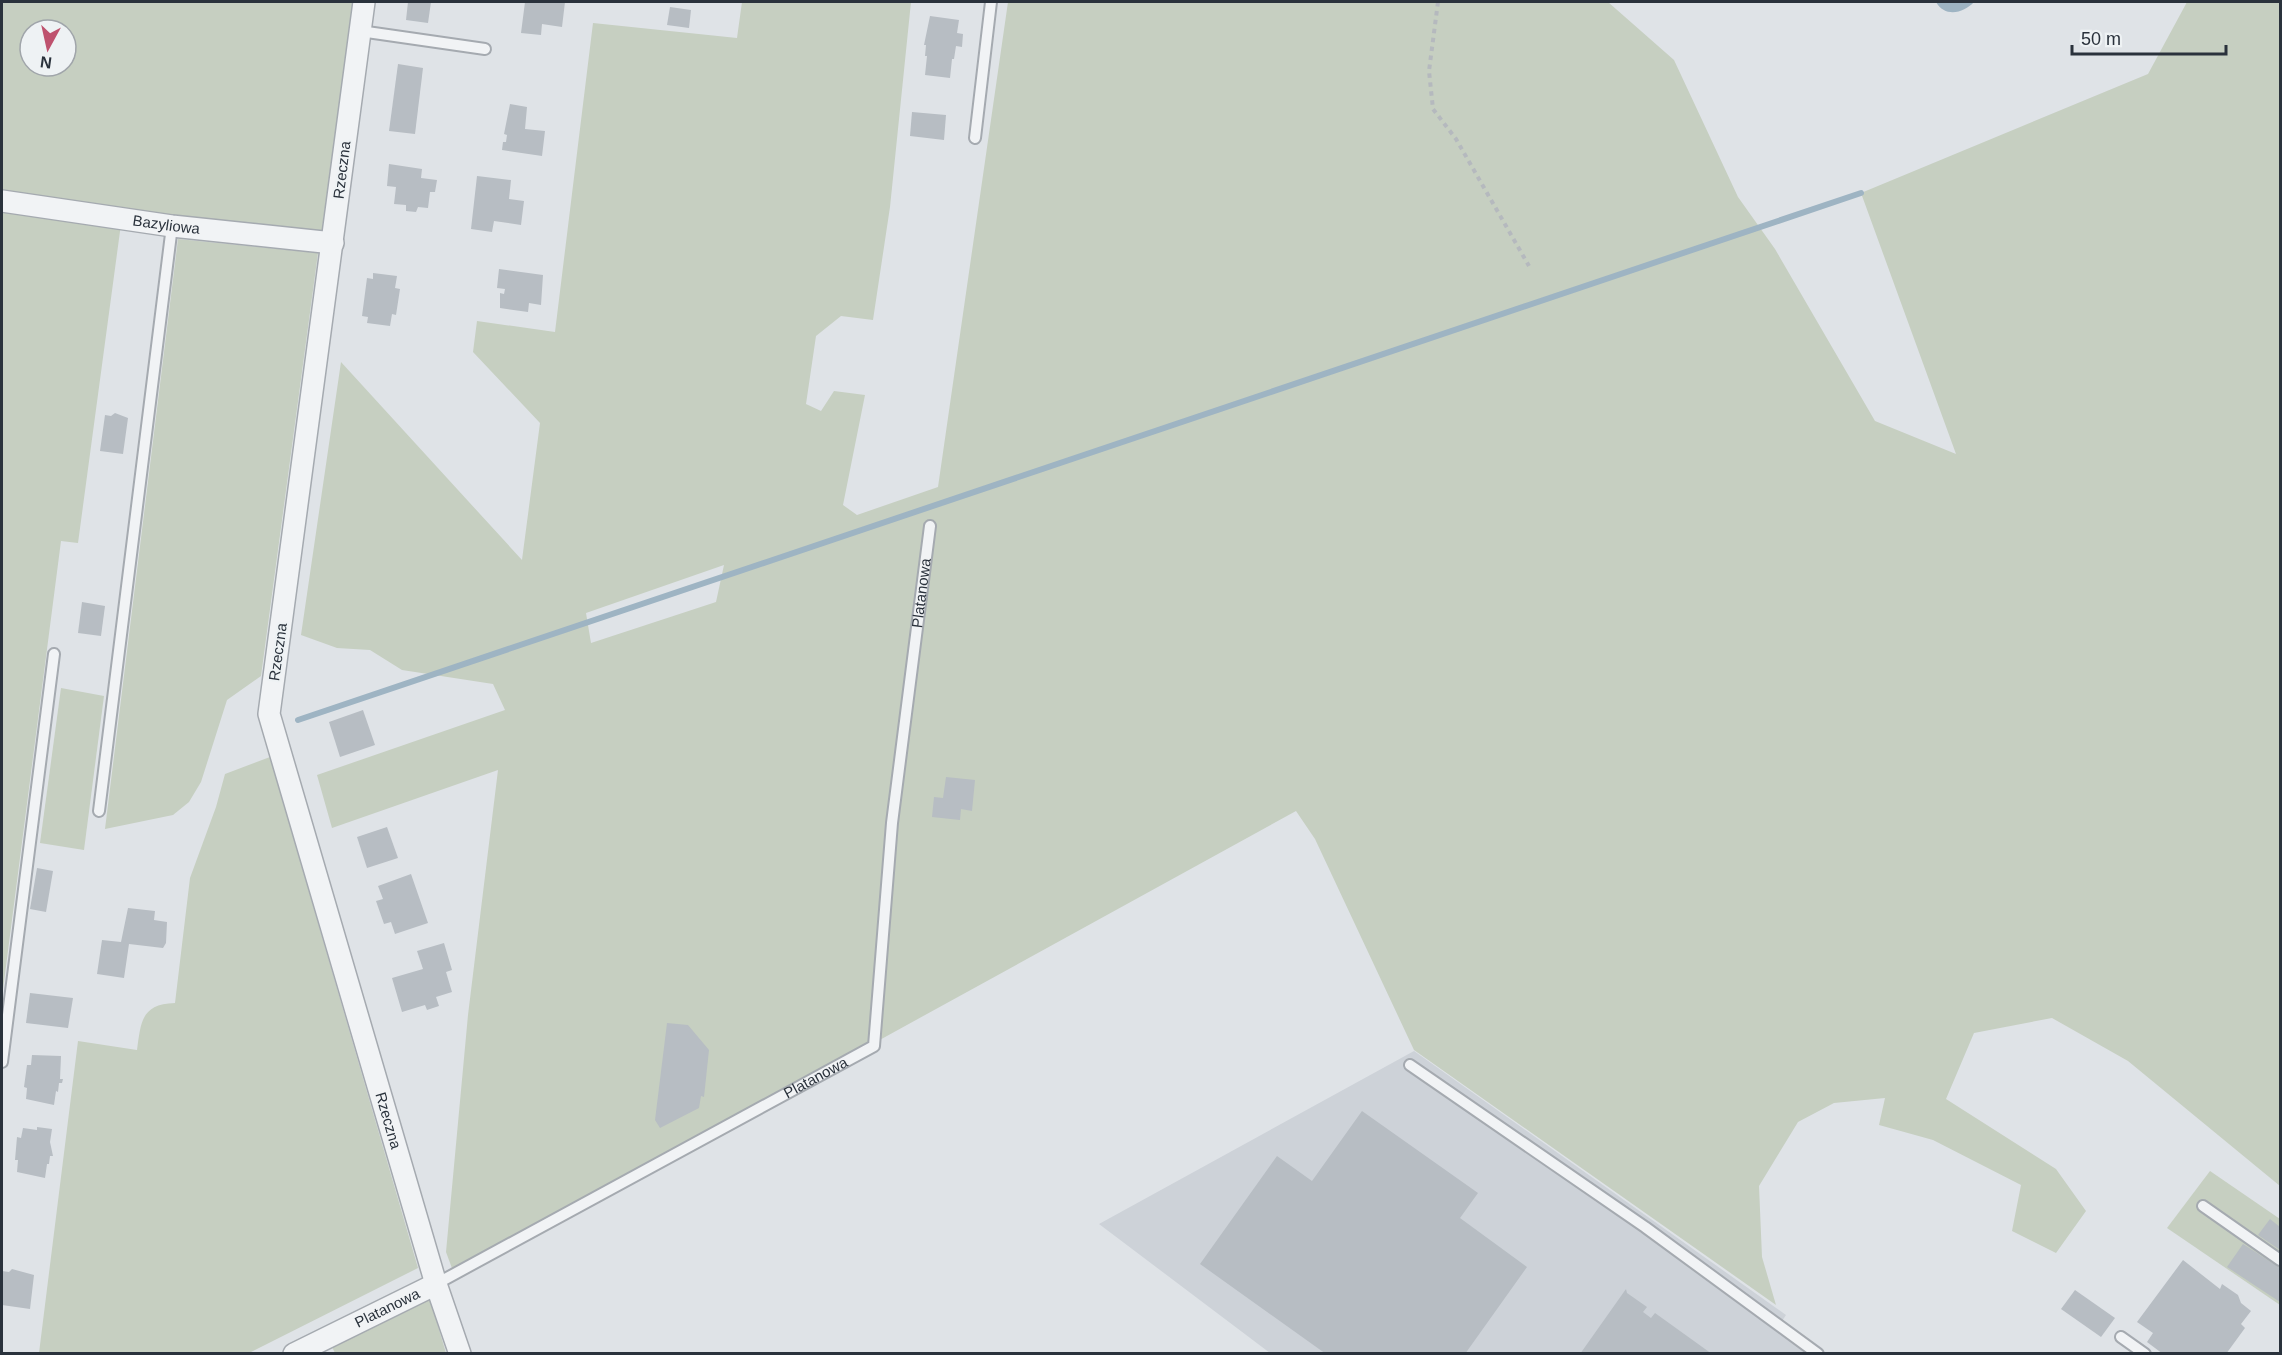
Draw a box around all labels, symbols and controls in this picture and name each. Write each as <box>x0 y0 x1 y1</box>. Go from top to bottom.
north arrow <box>18 18 78 78</box>
scale bar <box>2072 18 2226 56</box>
text: 50 m <box>2081 29 2121 49</box>
text: N <box>39 53 53 72</box>
street label: Rzeczna <box>330 139 354 200</box>
street label: Bazyliowa <box>132 211 201 237</box>
street label: Platanowa <box>908 557 934 629</box>
street label: Rzeczna <box>265 621 290 682</box>
street label: Platanowa <box>780 1053 851 1102</box>
street label: Rzeczna <box>372 1090 405 1151</box>
street label: Platanowa <box>352 1284 423 1331</box>

